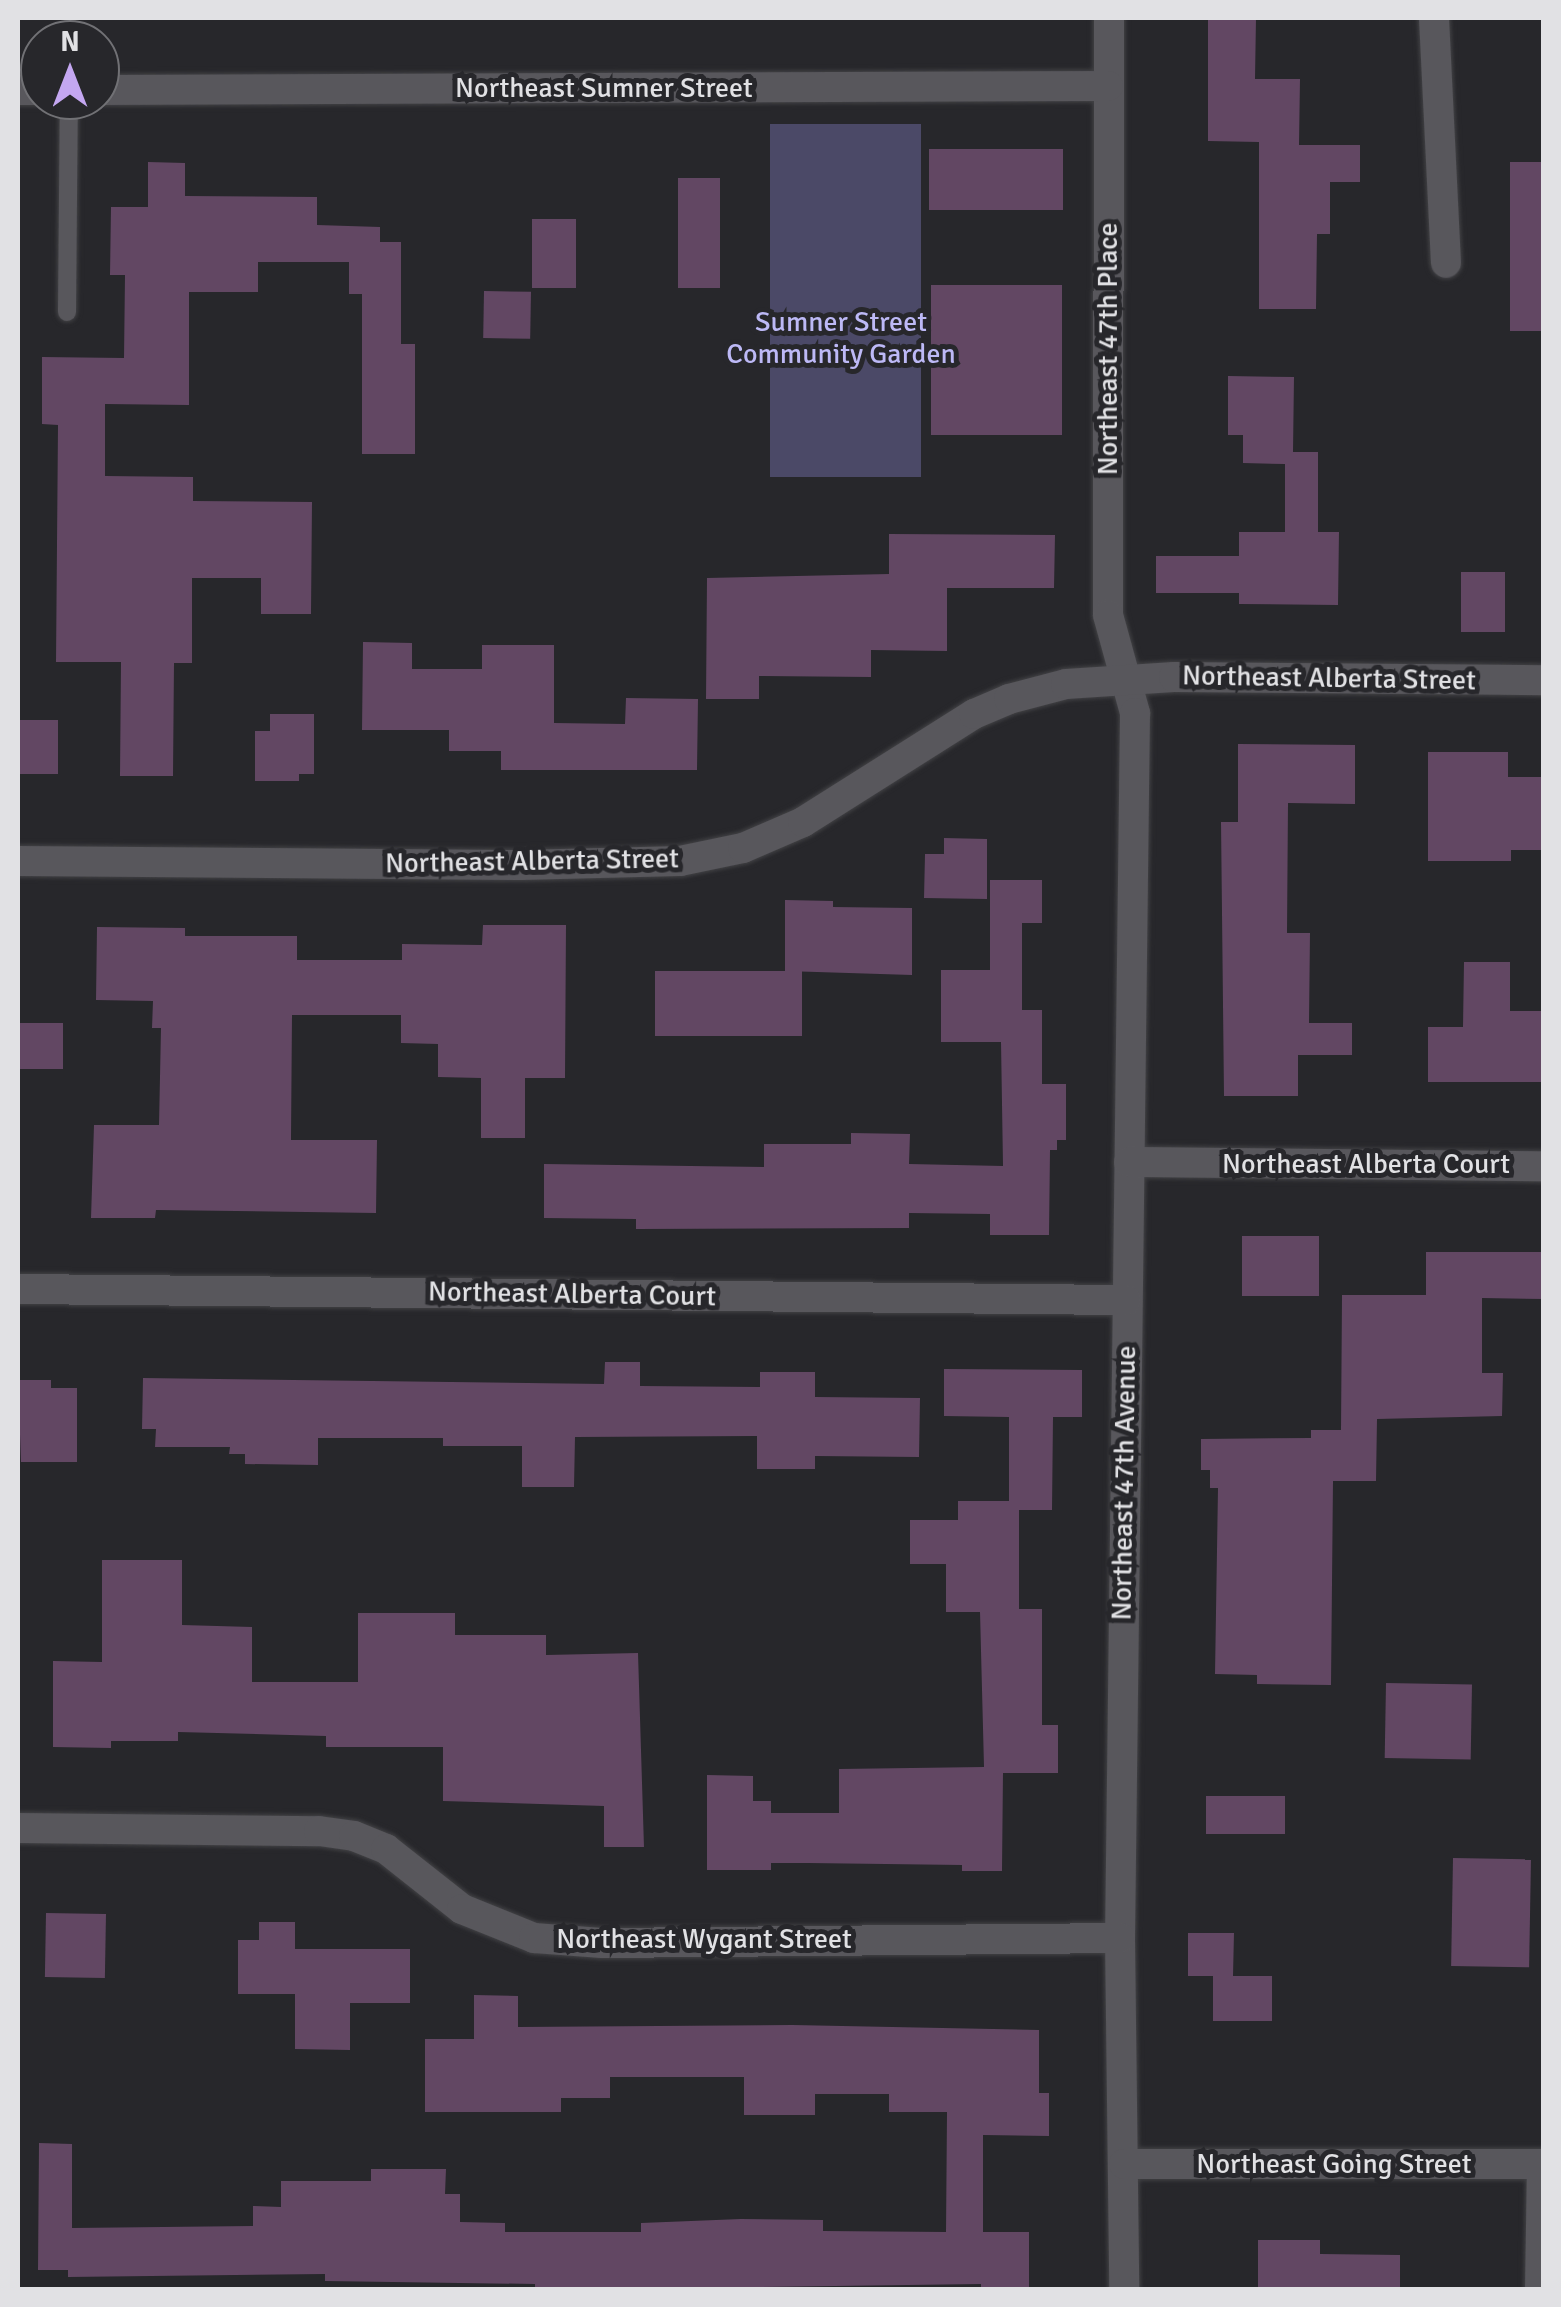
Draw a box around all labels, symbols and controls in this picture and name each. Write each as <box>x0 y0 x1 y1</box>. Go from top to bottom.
north arrow <box>20 20 120 120</box>
text: N <box>60 25 80 59</box>
street label: Northeast Sumner Street <box>455 71 753 105</box>
street label: Northeast 47th Place <box>1091 223 1125 475</box>
park label: Sumner Street Community Garden <box>726 305 956 371</box>
street label: Northeast Alberta Street <box>1182 659 1476 697</box>
street label: Northeast Alberta Street <box>385 842 679 880</box>
street label: Northeast Alberta Court <box>1222 1147 1510 1181</box>
street label: Northeast Alberta Court <box>428 1275 716 1313</box>
street label: Northeast 47th Avenue <box>1105 1345 1143 1621</box>
street label: Northeast Wygant Street <box>556 1922 852 1956</box>
street label: Northeast Going Street <box>1196 2147 1472 2181</box>

